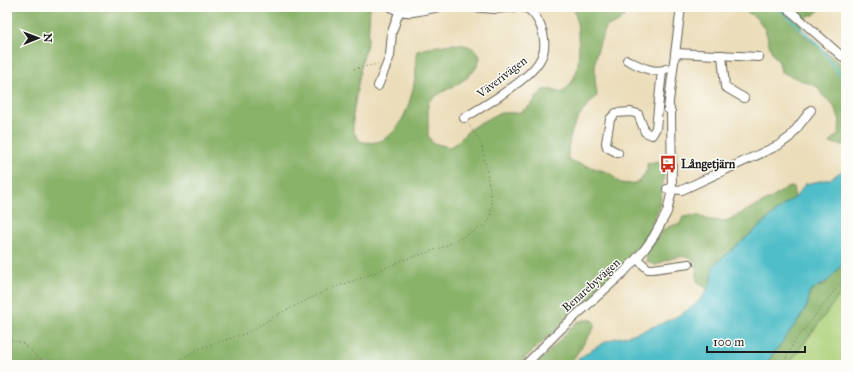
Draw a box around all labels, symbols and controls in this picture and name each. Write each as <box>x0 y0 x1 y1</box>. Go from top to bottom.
north arrow <box>18 18 58 58</box>
text: N <box>41 33 54 43</box>
street label: Väverivägen <box>474 53 531 102</box>
bus stop icon: Långetjärn <box>658 154 678 174</box>
place label: Långetjärn <box>681 157 736 172</box>
street label: Benarebyvägen <box>559 255 624 315</box>
scale bar <box>707 328 805 354</box>
text: 100 m <box>713 335 744 349</box>

